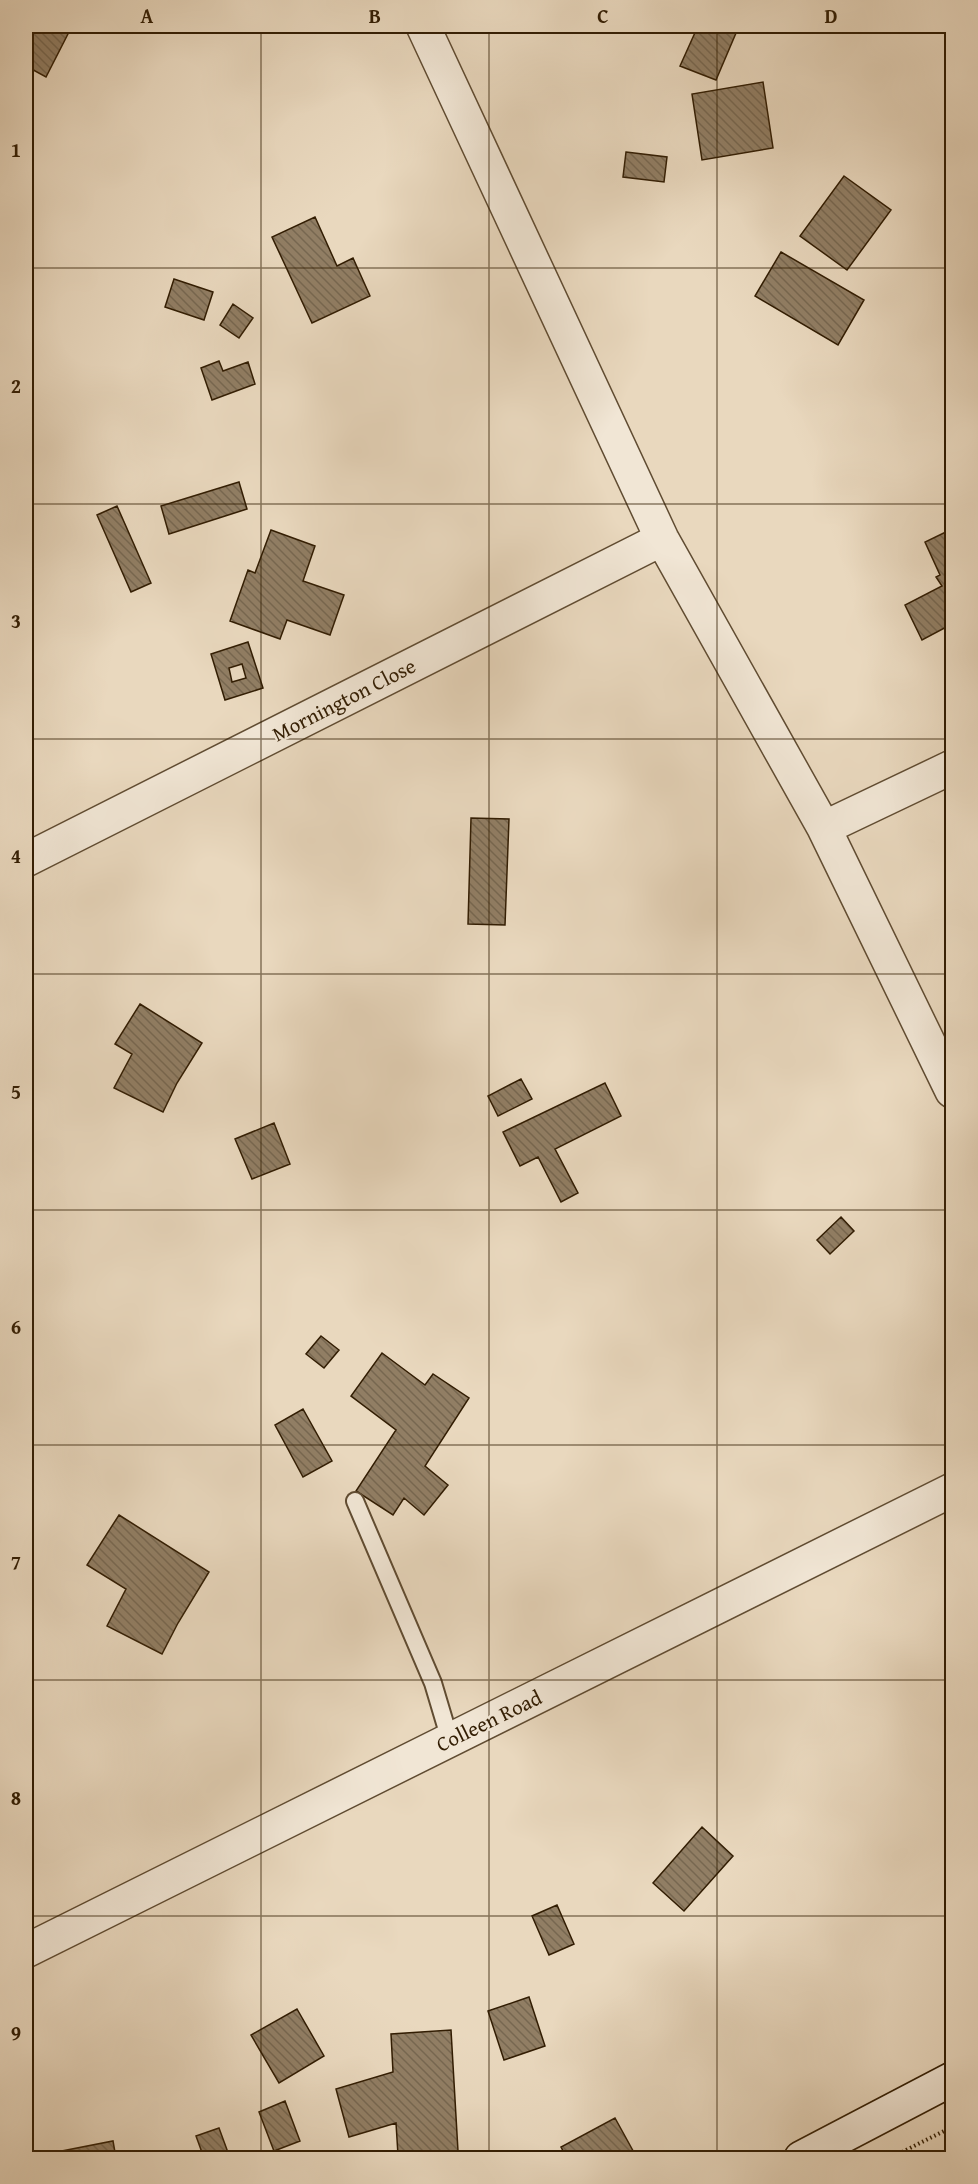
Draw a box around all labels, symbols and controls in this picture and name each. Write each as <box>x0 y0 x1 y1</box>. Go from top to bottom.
text: A <box>141 1 154 30</box>
text: B <box>369 1 381 30</box>
text: C <box>597 1 609 30</box>
text: D <box>824 1 838 30</box>
text: 1 <box>11 135 21 164</box>
text: 2 <box>11 371 21 400</box>
text: 3 <box>11 606 21 635</box>
street label: Mornington Close <box>267 650 421 749</box>
text: 4 <box>11 841 21 870</box>
text: 5 <box>11 1077 21 1106</box>
text: 6 <box>11 1312 21 1341</box>
text: 7 <box>11 1547 21 1576</box>
street label: Colleen Road <box>431 1681 548 1759</box>
text: 8 <box>11 1783 21 1812</box>
text: 9 <box>11 2018 21 2047</box>

